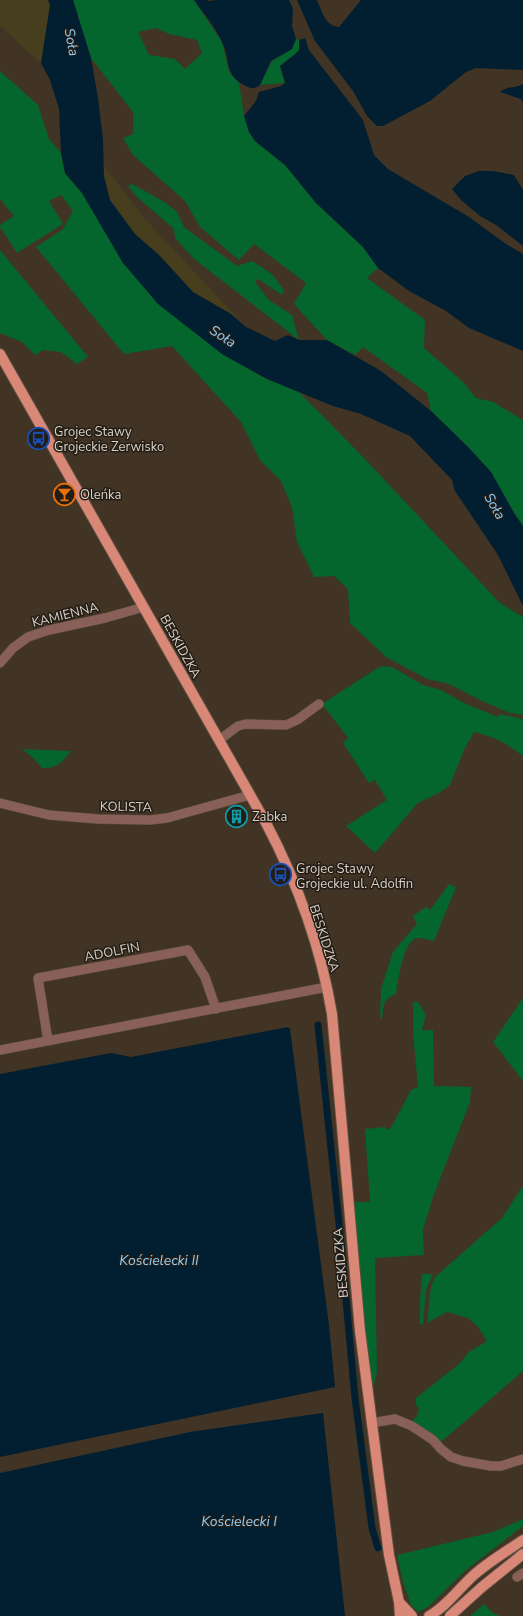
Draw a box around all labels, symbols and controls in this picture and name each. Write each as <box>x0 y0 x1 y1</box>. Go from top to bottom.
water label: Soła <box>60 27 84 58</box>
water label: Soła <box>206 321 240 352</box>
place label: Grojec Stawy Grojeckie Zerwisko <box>54 423 164 456</box>
bus stop icon: Grojec Stawy Grojeckie Zerwisko <box>26 425 52 451</box>
bar icon: Oleńka <box>52 481 78 507</box>
place label: Oleńka <box>80 486 121 504</box>
water label: Soła <box>479 489 510 523</box>
street label: KAMIENNA <box>30 598 101 632</box>
street label: BESKIDZKA <box>155 611 205 682</box>
street label: KOLISTA <box>100 798 153 816</box>
building icon: Zabka <box>223 803 249 829</box>
place label: Zabka <box>252 808 287 826</box>
place label: Grojec Stawy Grojeckie ul. Adolfin <box>296 860 413 893</box>
bus stop icon: Grojec Stawy Grojeckie ul. Adolfin <box>267 862 293 888</box>
street label: BESKIDZKA <box>305 902 344 975</box>
street label: ADOLFIN <box>83 938 142 966</box>
street label: BESKIDZKA <box>329 1227 353 1299</box>
water label: Kościelecki II <box>119 1251 199 1270</box>
water label: Kościelecki I <box>201 1512 277 1531</box>

